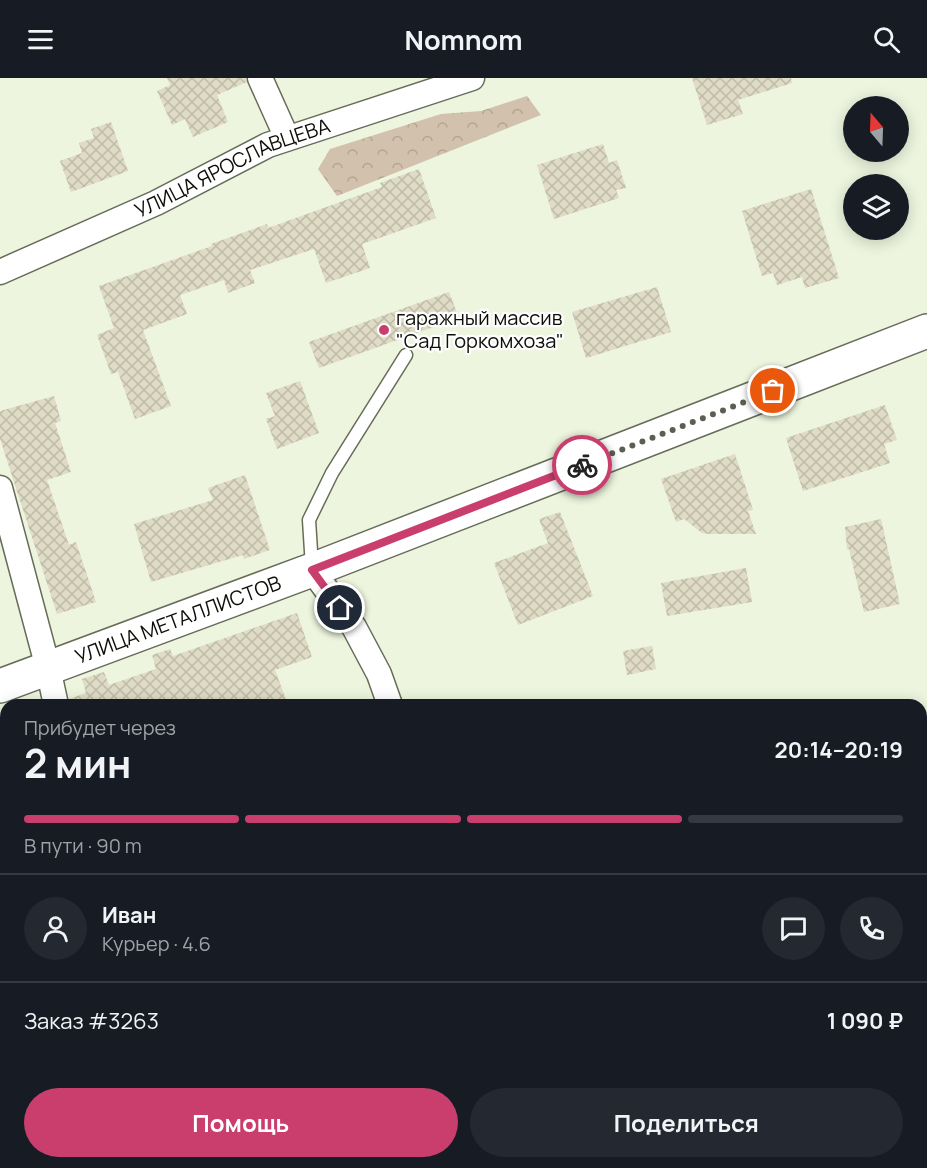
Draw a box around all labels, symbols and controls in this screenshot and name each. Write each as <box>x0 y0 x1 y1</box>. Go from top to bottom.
text: Nomnom <box>405 21 522 58</box>
icon: menu <box>24 23 57 56</box>
icon: search <box>870 23 903 56</box>
north arrow <box>843 96 909 162</box>
map controls <box>843 96 909 240</box>
street label: УЛИЦА ЯРОСЛАВЦЕВА <box>130 111 334 224</box>
button: layers <box>843 174 909 240</box>
place label: гаражный массив "Сад Горкомхоза" <box>396 304 564 354</box>
marker: гаражный массив "Сад Горкомхоза" <box>377 323 391 337</box>
pin <box>747 365 798 416</box>
icon: bag <box>756 374 789 407</box>
courier <box>552 435 612 495</box>
icon: bike <box>566 449 599 482</box>
street label: УЛИЦА МЕТАЛЛИСТОВ <box>71 569 285 670</box>
pin <box>314 582 365 633</box>
icon: home <box>323 591 356 624</box>
text: Прибудет через <box>24 714 176 741</box>
text: 20:14–20:19 <box>775 735 903 765</box>
text: 2 мин <box>24 736 131 790</box>
text: В пути · 90 m <box>24 832 142 859</box>
button: person <box>24 897 87 960</box>
button: chat <box>762 897 825 960</box>
button: phone <box>840 897 903 960</box>
text: Иван <box>102 900 156 930</box>
text: Курьер · 4.6 <box>102 930 211 957</box>
text: Заказ #3263 <box>24 1006 159 1036</box>
text: 1 090 ₽ <box>827 1006 903 1036</box>
button: Помощь <box>24 1088 458 1157</box>
button: Поделиться <box>470 1088 903 1157</box>

